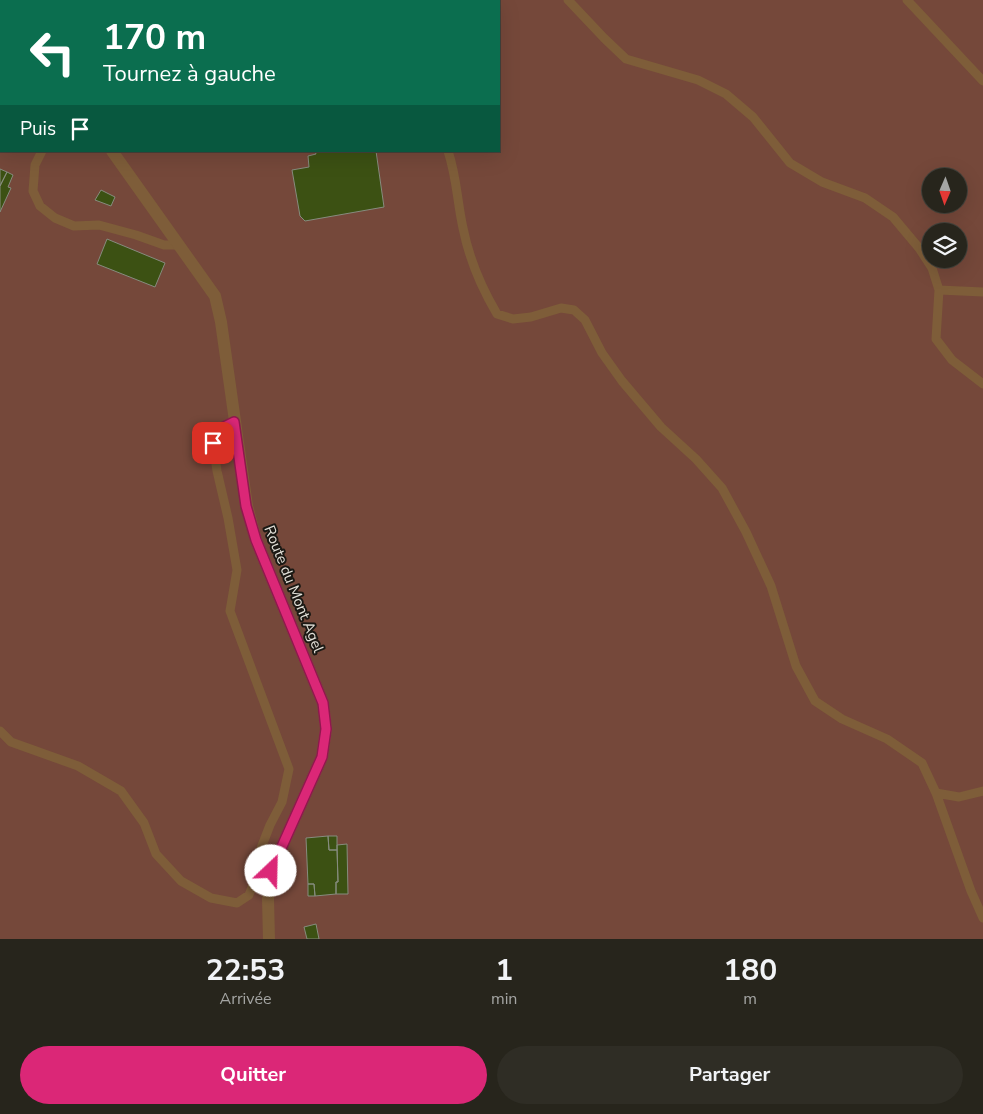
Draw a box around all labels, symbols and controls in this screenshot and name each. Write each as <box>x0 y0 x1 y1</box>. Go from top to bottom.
text: 170 m <box>103 14 206 61</box>
icon: left <box>20 20 85 85</box>
text: Tournez à gauche <box>103 59 276 89</box>
icon: arrive <box>66 115 94 143</box>
text: Puis <box>20 116 56 142</box>
north arrow <box>922 168 968 212</box>
map controls <box>922 168 967 268</box>
button: layers <box>922 223 967 268</box>
pin <box>192 422 234 464</box>
icon: arrive <box>199 429 227 457</box>
street label: Route du Mont Agel <box>259 522 329 656</box>
position arrow <box>244 844 296 896</box>
text: 22:53 <box>206 950 285 991</box>
text: 1 <box>495 950 513 991</box>
text: 180 <box>723 950 777 991</box>
text: Arrivée <box>219 988 271 1010</box>
text: min <box>491 988 517 1010</box>
text: m <box>743 988 757 1010</box>
button: Quitter <box>20 1046 487 1104</box>
button: Partager <box>497 1046 963 1104</box>

